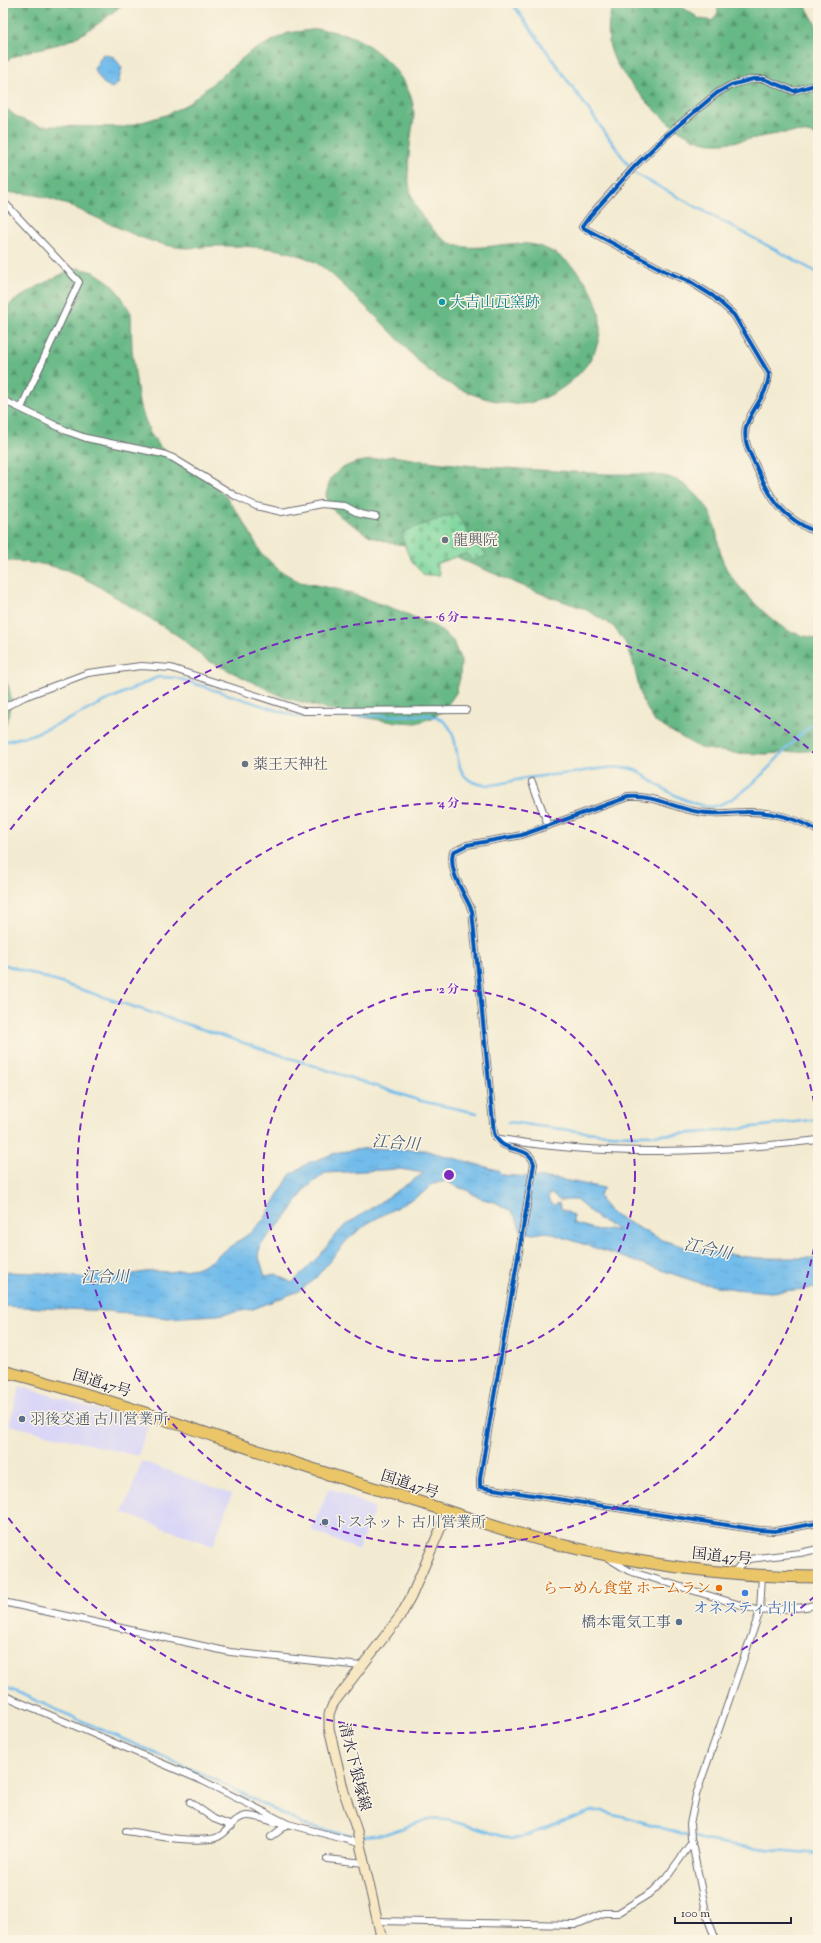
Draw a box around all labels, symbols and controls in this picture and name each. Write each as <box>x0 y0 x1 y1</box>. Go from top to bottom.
place label: 大吉山瓦窯跡 <box>450 293 540 314</box>
marker: 大吉山瓦窯跡 <box>437 297 447 307</box>
place label: 龍興院 <box>453 531 498 552</box>
marker: 龍興院 <box>440 535 450 545</box>
text: 6 分 <box>439 609 459 627</box>
place label: 薬王天神社 <box>253 755 328 776</box>
marker: 薬王天神社 <box>240 759 250 769</box>
text: 4 分 <box>438 795 459 813</box>
text: 2 分 <box>439 981 459 999</box>
water label: 江合川 <box>371 1131 423 1158</box>
centre of rings <box>442 1168 456 1182</box>
water label: 江合川 <box>682 1234 735 1267</box>
water label: 江合川 <box>81 1267 131 1290</box>
street label: 国道47号 <box>70 1366 133 1403</box>
place label: 羽後交通 古川営業所 <box>30 1410 168 1431</box>
marker: 羽後交通 古川営業所 <box>17 1414 27 1424</box>
street label: 国道47号 <box>378 1466 441 1505</box>
place label: トスネット 古川営業所 <box>333 1513 486 1534</box>
marker: トスネット 古川営業所 <box>320 1517 330 1527</box>
street label: 国道47号 <box>691 1544 753 1571</box>
place label: らーめん食堂 ホームラン <box>543 1579 711 1600</box>
marker: らーめん食堂 ホームラン <box>714 1583 724 1593</box>
marker: オネスティ古川 <box>740 1588 750 1598</box>
place label: オネスティ古川 <box>693 1599 797 1620</box>
place label: 橋本電気工事 <box>581 1613 671 1634</box>
marker: 橋本電気工事 <box>674 1617 684 1627</box>
street label: 清水下狼塚線 <box>332 1721 375 1814</box>
scale bar <box>675 1899 791 1925</box>
text: 100 m <box>681 1905 710 1923</box>

